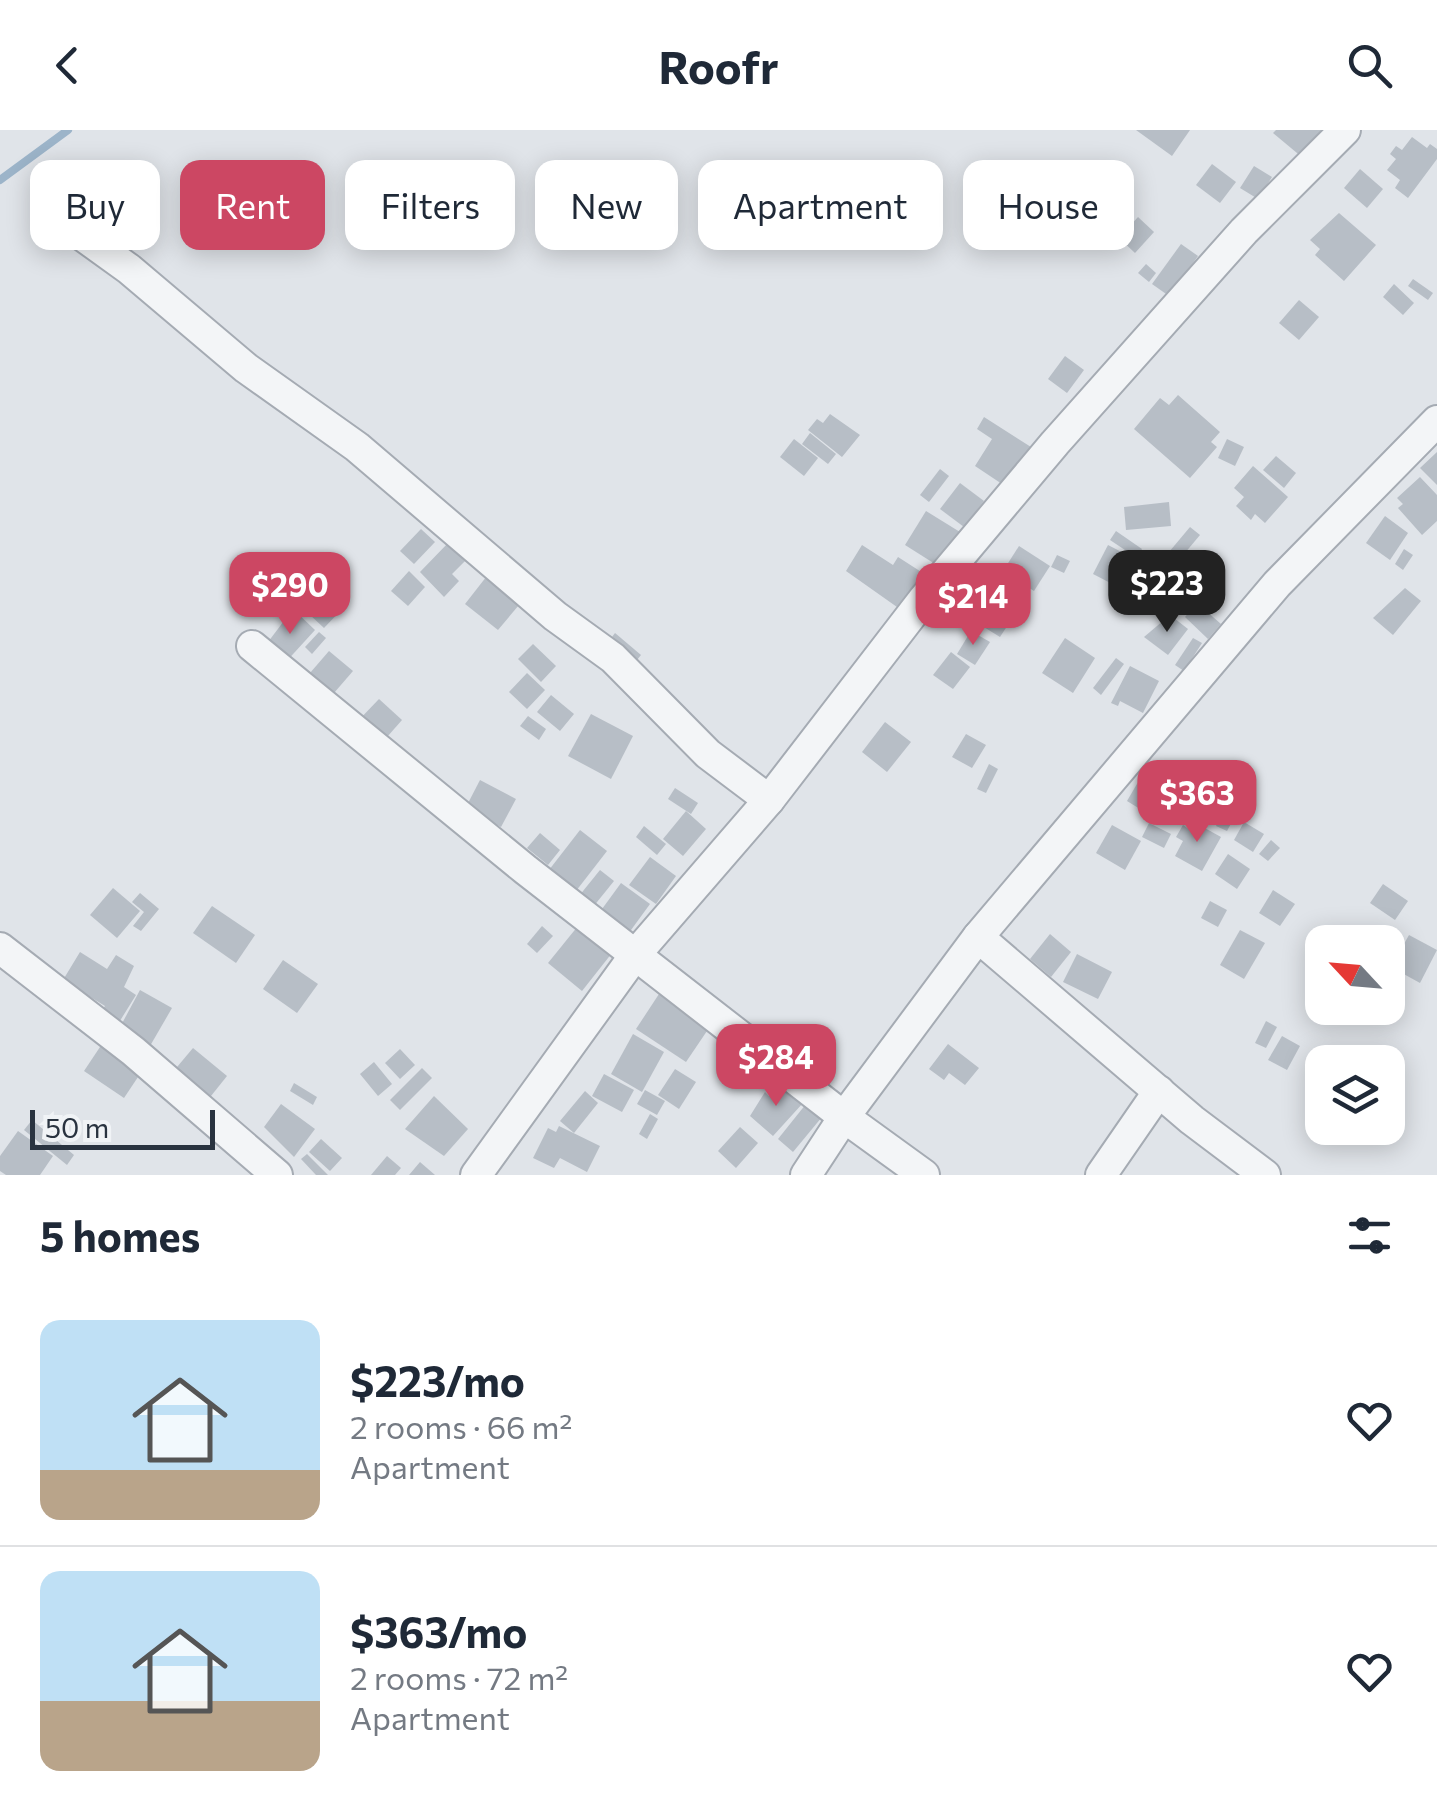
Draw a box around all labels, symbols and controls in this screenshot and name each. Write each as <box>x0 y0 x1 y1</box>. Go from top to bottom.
icon: back <box>40 38 95 93</box>
text: Roofr <box>658 38 779 93</box>
icon: search <box>1342 38 1397 93</box>
chip: Buy <box>30 160 160 250</box>
chip: Rent <box>180 160 325 250</box>
chip: Filters <box>345 160 515 250</box>
chip: New <box>535 160 678 250</box>
chip: Apartment <box>698 160 943 250</box>
chip: House <box>963 160 1134 250</box>
pin: $223 <box>1108 550 1226 635</box>
pin: $290 <box>231 552 349 637</box>
text: $223 <box>1130 562 1204 602</box>
pin: $214 <box>914 563 1032 648</box>
text: $290 <box>251 564 329 604</box>
text: $214 <box>938 575 1008 615</box>
pin: $363 <box>1138 760 1256 845</box>
text: $363 <box>1159 772 1235 812</box>
north arrow <box>1305 925 1405 1025</box>
map controls <box>1305 925 1405 1145</box>
pin: $284 <box>717 1024 835 1109</box>
text: $284 <box>738 1036 814 1076</box>
button: layers <box>1305 1045 1405 1145</box>
scale bar <box>30 1105 215 1150</box>
text: 50 m <box>45 1110 109 1144</box>
icon: filters <box>1342 1208 1397 1263</box>
text: 5 homes <box>40 1209 200 1261</box>
text: $223/mo <box>350 1354 525 1406</box>
icon: home <box>120 1360 240 1480</box>
icon: heart <box>1342 1393 1397 1448</box>
text: 2 rooms · 66 m² <box>350 1406 572 1446</box>
text: Apartment <box>350 1446 510 1486</box>
text: $363/mo <box>350 1605 527 1657</box>
icon: home <box>120 1611 240 1731</box>
icon: heart <box>1342 1644 1397 1699</box>
text: 2 rooms · 72 m² <box>350 1657 568 1697</box>
text: Apartment <box>350 1697 510 1737</box>

